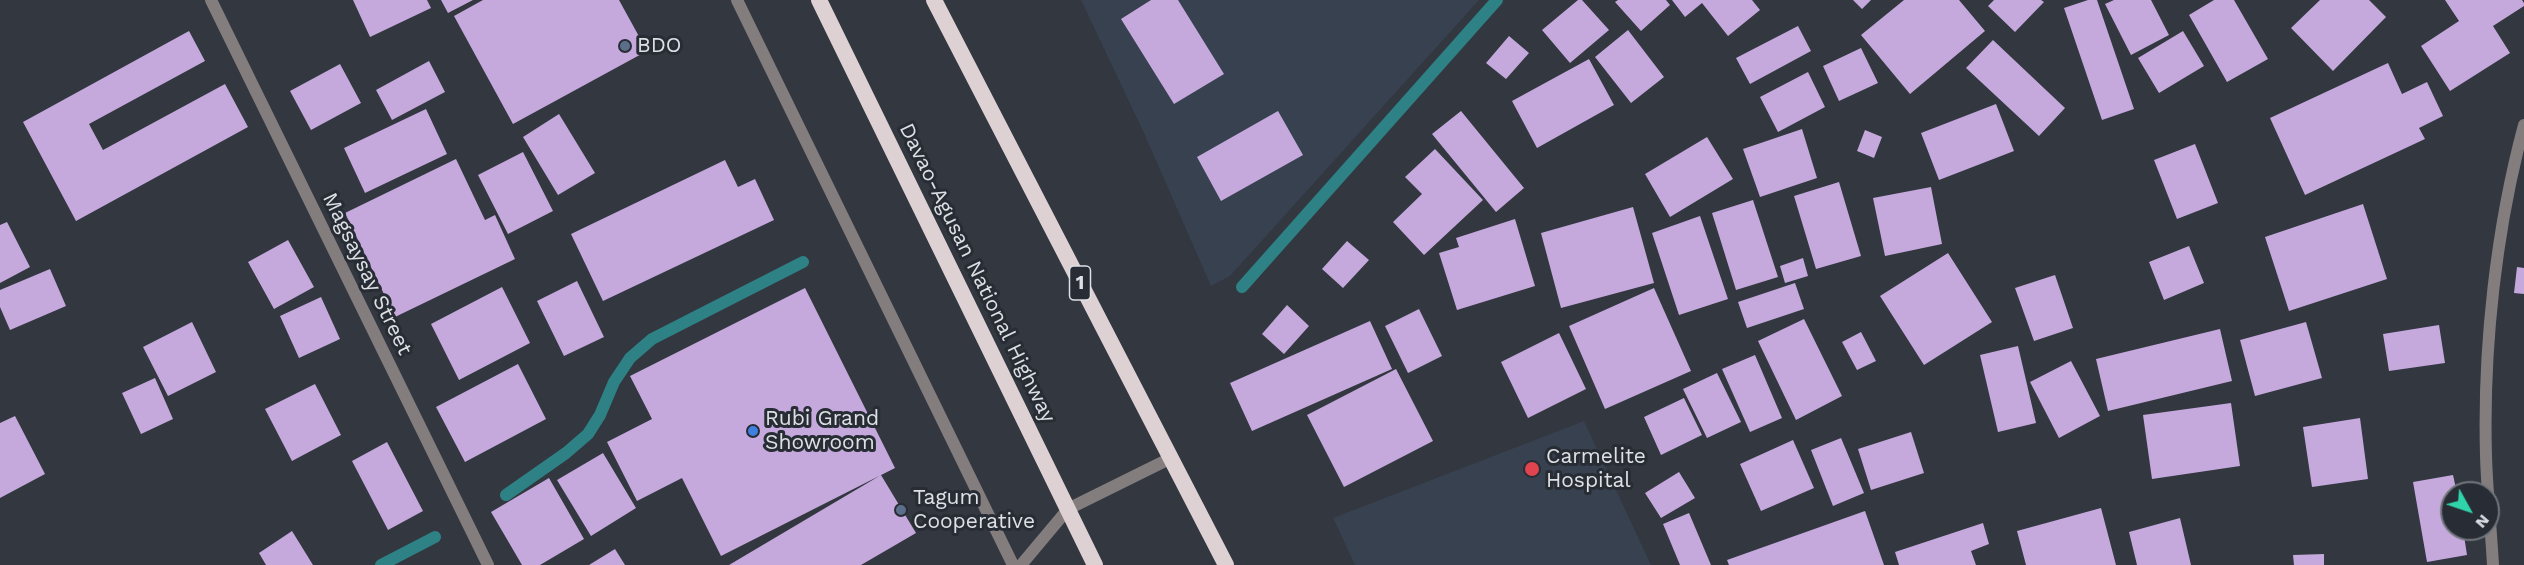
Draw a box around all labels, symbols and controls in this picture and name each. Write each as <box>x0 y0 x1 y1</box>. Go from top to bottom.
place label: BDO <box>637 33 682 59</box>
marker: BDO <box>618 39 632 53</box>
street label: Davao-Agusan National Highway <box>893 119 1061 427</box>
street label: Magsaysay Street <box>317 189 417 359</box>
road number: 1 <box>1070 266 1090 300</box>
place label: Rubi Grand Showroom <box>765 406 879 456</box>
marker: Rubi Grand Showroom <box>746 424 760 438</box>
place label: Carmelite Hospital <box>1546 444 1646 494</box>
marker: Carmelite Hospital <box>1523 460 1541 478</box>
north arrow <box>2440 481 2500 541</box>
place label: Tagum Cooperative <box>913 485 1035 535</box>
marker: Tagum Cooperative <box>894 503 908 517</box>
text: N <box>2472 511 2494 532</box>

